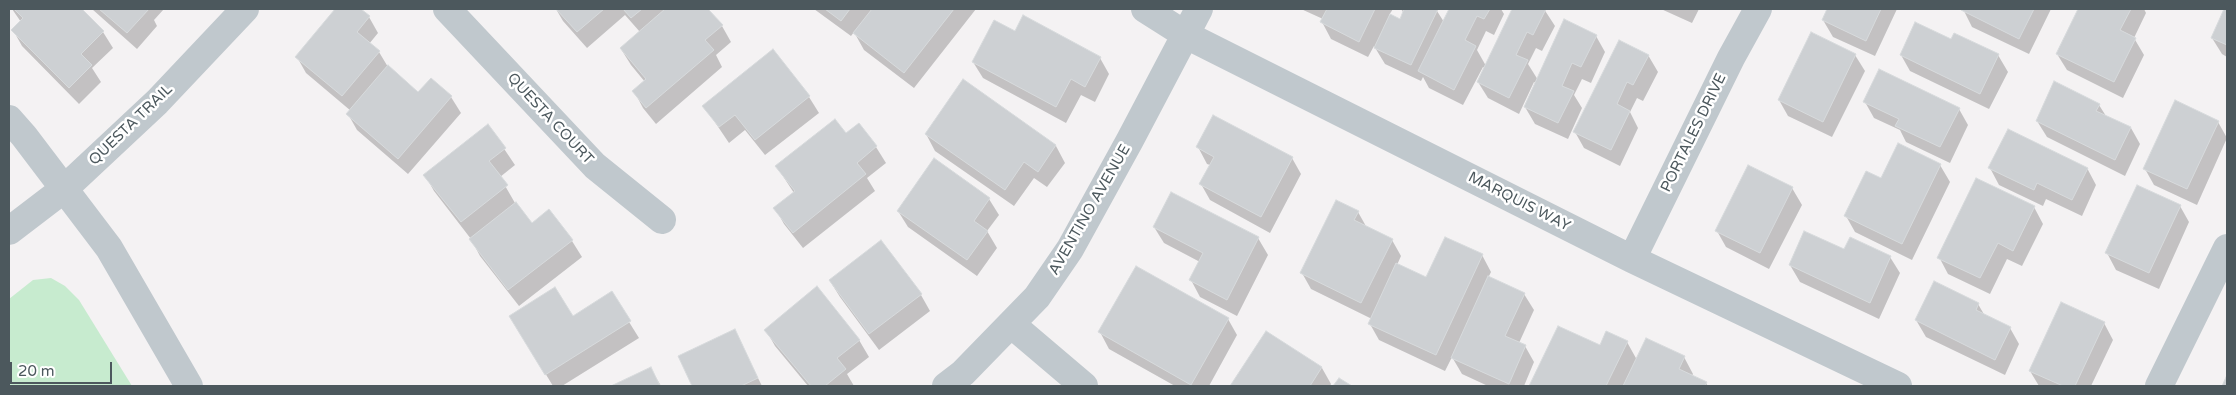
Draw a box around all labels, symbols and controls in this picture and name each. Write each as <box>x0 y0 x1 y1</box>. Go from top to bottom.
street label: QUESTA COURT <box>503 69 597 169</box>
street label: PORTALES DRIVE <box>1657 71 1731 195</box>
street label: QUESTA TRAIL <box>86 81 176 169</box>
street label: AVENTINO AVENUE <box>1045 142 1135 278</box>
street label: MARQUIS WAY <box>1465 168 1573 236</box>
scale bar <box>12 352 115 384</box>
text: 20 m <box>18 362 55 380</box>

